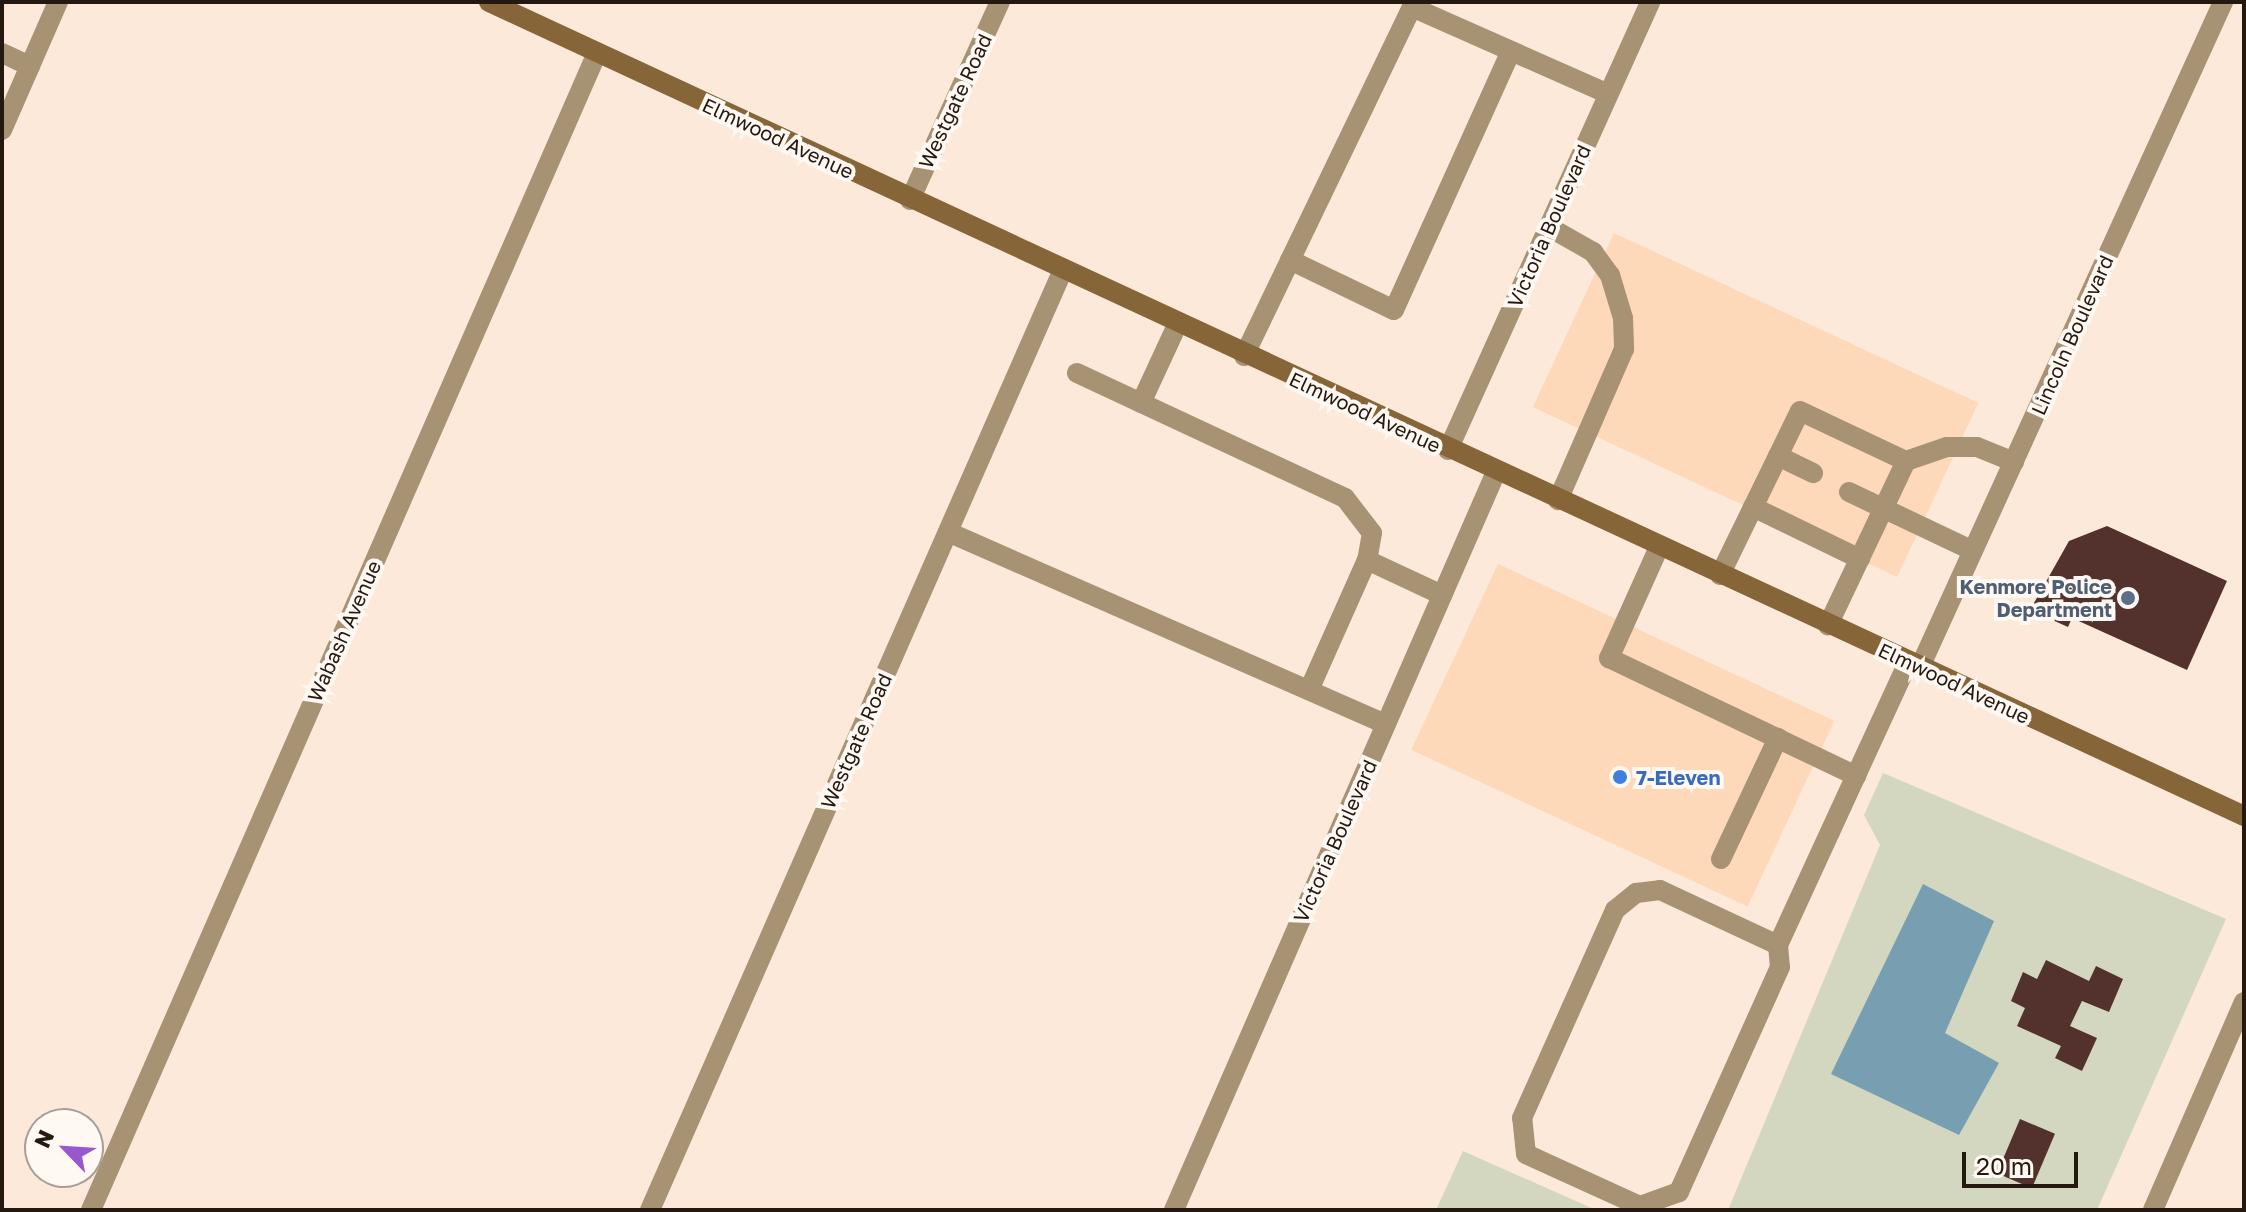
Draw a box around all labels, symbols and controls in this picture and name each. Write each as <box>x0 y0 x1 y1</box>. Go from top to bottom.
street label: Westgate Road <box>913 30 997 172</box>
street label: Elmwood Avenue <box>699 92 857 184</box>
street label: Victoria Boulevard <box>1502 141 1596 311</box>
street label: Lincoln Boulevard <box>2026 251 2118 419</box>
street label: Elmwood Avenue <box>1286 366 1444 458</box>
street label: Wabash Avenue <box>302 557 386 705</box>
place label: Kenmore Police Department <box>1960 574 2112 621</box>
marker: Kenmore Police Department <box>2119 589 2137 607</box>
street label: Elmwood Avenue <box>1875 637 2033 729</box>
street label: Westgate Road <box>815 670 897 812</box>
street label: Victoria Boulevard <box>1288 756 1382 926</box>
place label: 7-Eleven <box>1636 765 1720 789</box>
marker: 7-Eleven <box>1611 768 1629 786</box>
north arrow <box>24 1108 104 1188</box>
text: N <box>28 1125 59 1152</box>
scale bar <box>1966 1136 2082 1186</box>
text: 20 m <box>1976 1151 2032 1180</box>

